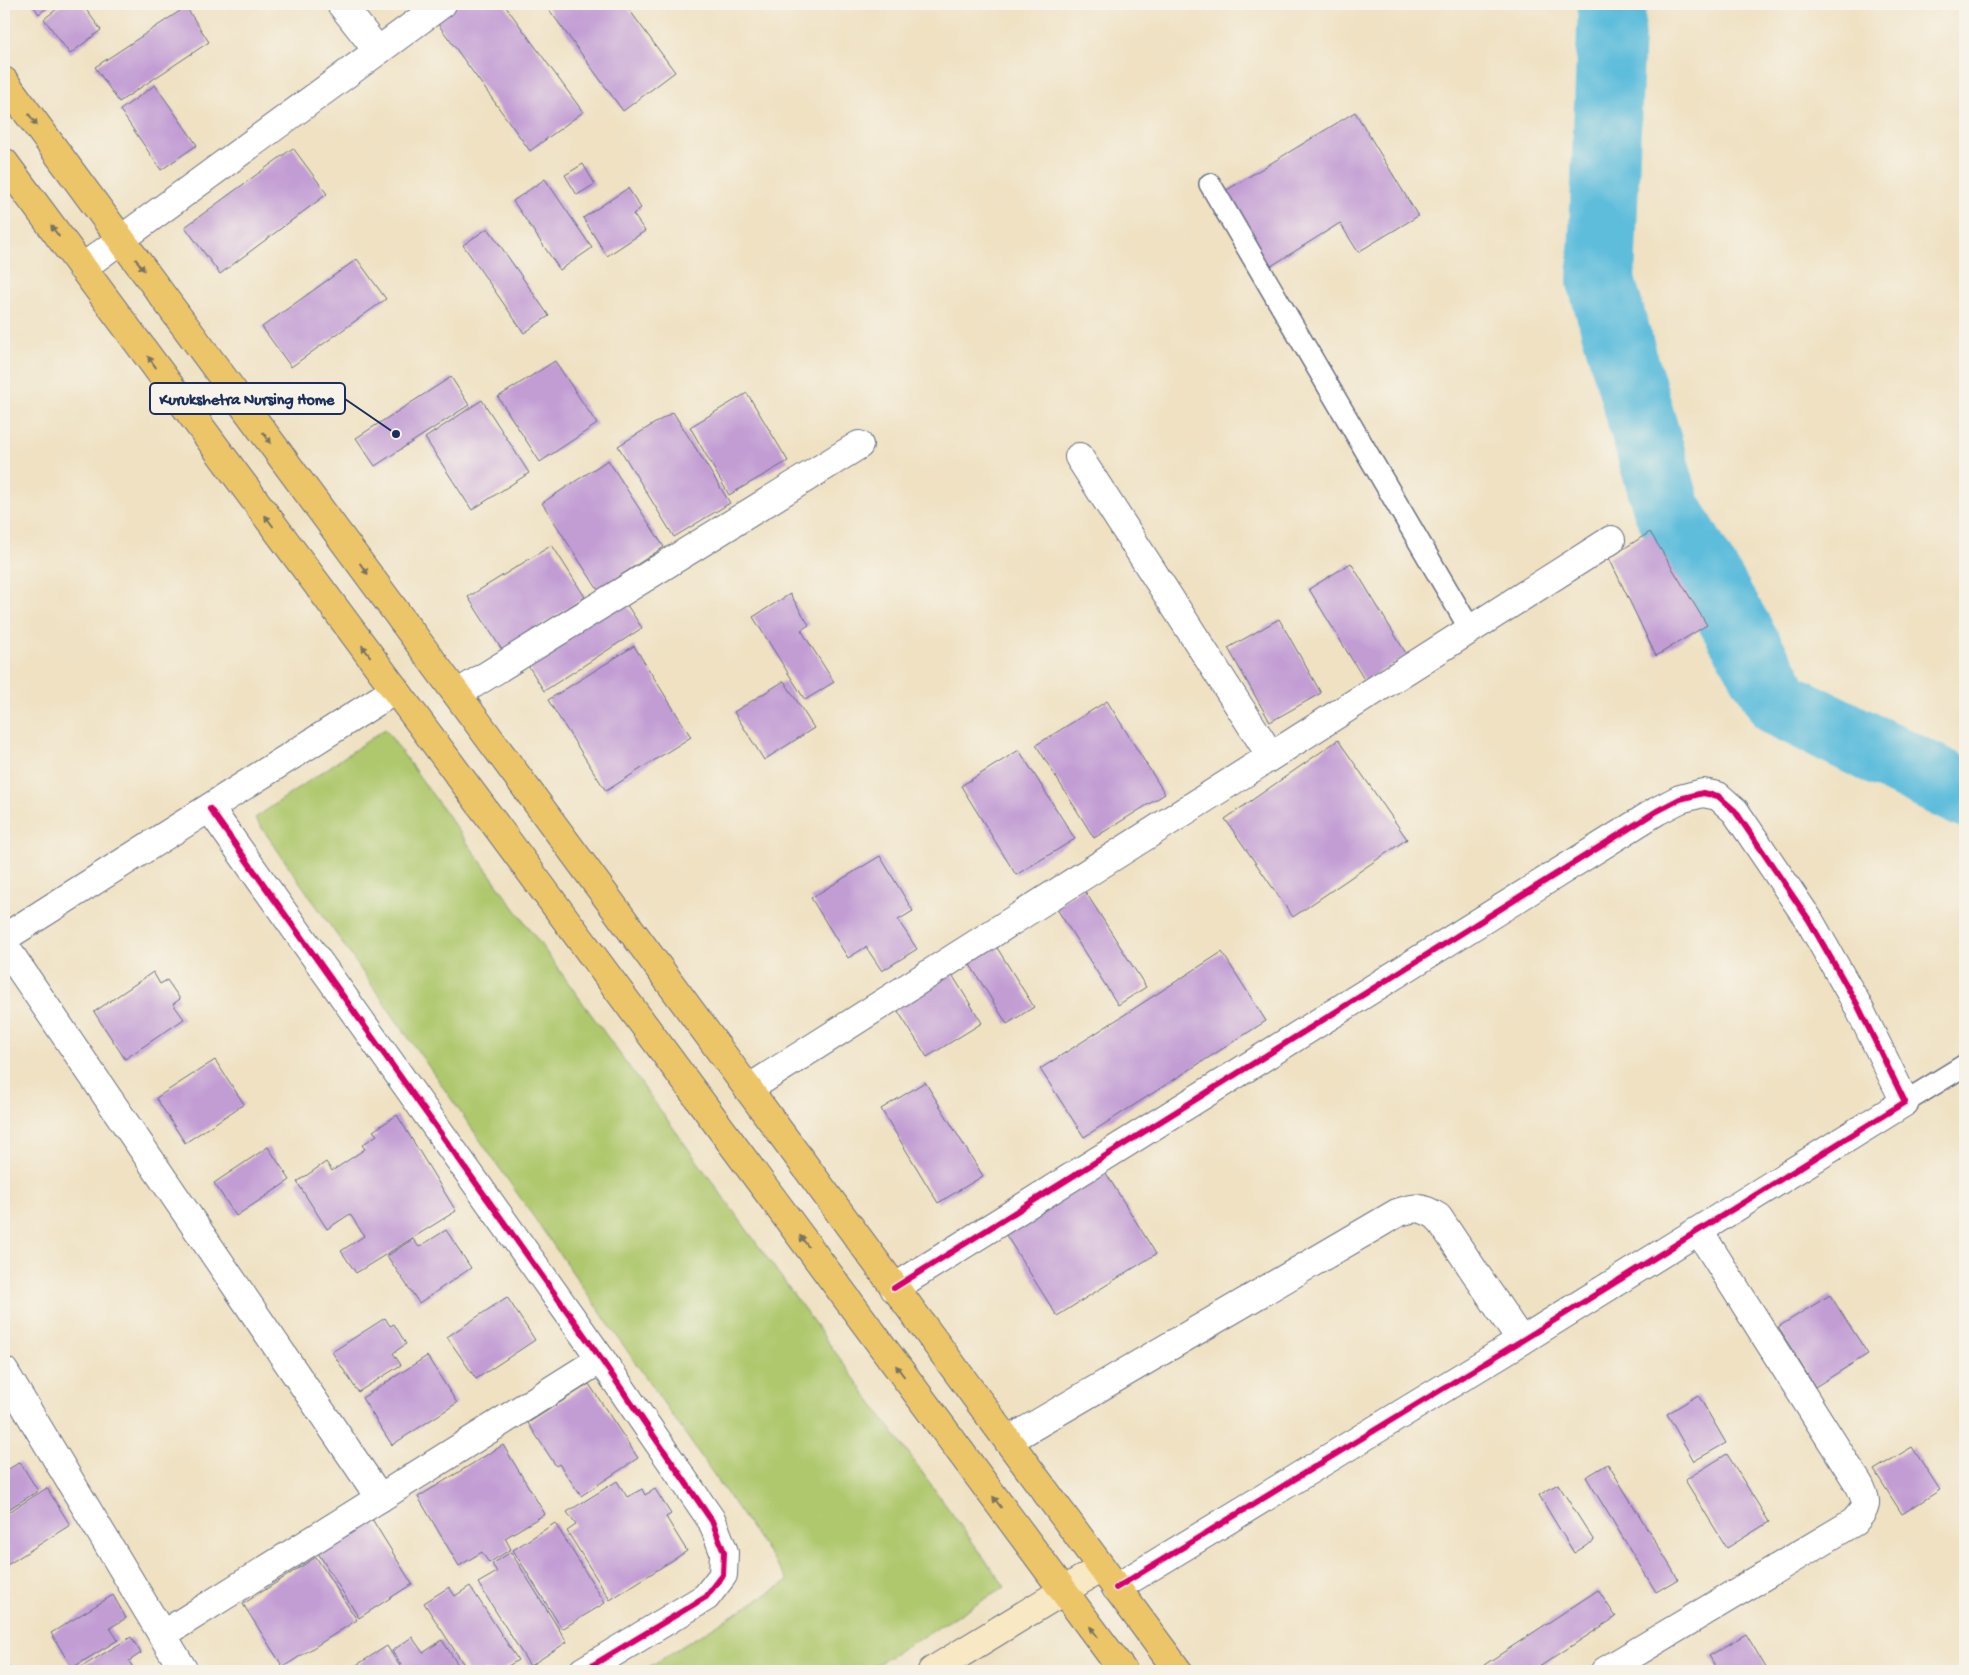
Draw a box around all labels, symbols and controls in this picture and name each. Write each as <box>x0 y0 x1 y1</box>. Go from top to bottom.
one-way arrow <box>28 113 38 127</box>
one-way arrow <box>50 224 60 238</box>
one-way arrow <box>134 258 145 271</box>
one-way arrow <box>147 355 157 369</box>
callout: Kurukshetra Nursing Home <box>150 383 345 414</box>
text: Kurukshetra Nursing Home <box>159 392 335 411</box>
one-way arrow <box>262 431 272 445</box>
one-way arrow <box>264 515 275 528</box>
one-way arrow <box>359 562 369 575</box>
one-way arrow <box>361 645 372 658</box>
one-way arrow <box>798 1235 809 1248</box>
one-way arrow <box>895 1365 906 1378</box>
one-way arrow <box>992 1495 1002 1509</box>
one-way arrow <box>1089 1625 1099 1639</box>

